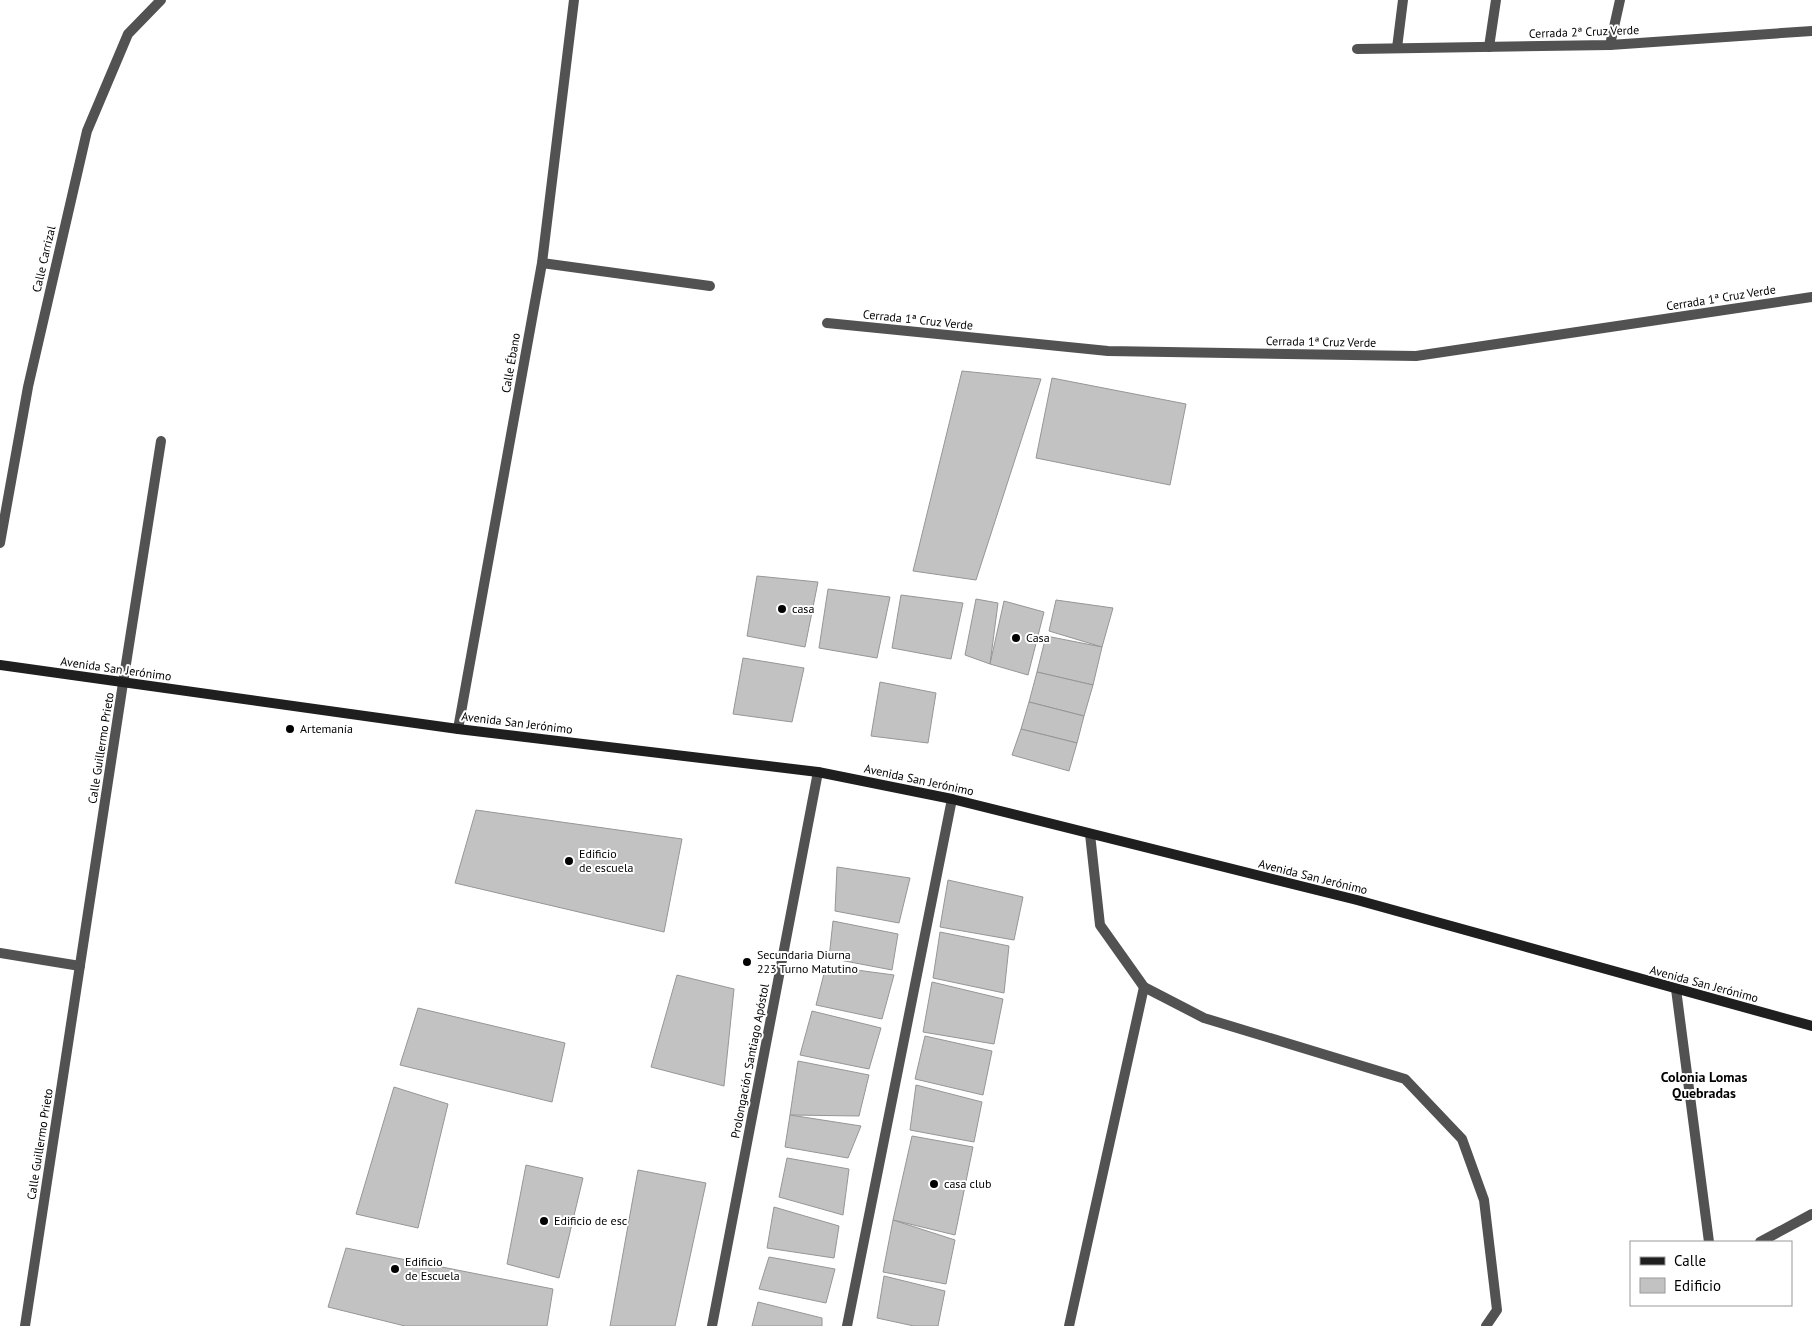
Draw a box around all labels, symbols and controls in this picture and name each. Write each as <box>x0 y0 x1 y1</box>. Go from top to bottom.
street label: Cerrada 2ª Cruz Verde <box>1528 22 1639 41</box>
street label: Calle Carrizal <box>29 224 59 294</box>
street label: Cerrada 1ª Cruz Verde <box>1665 281 1777 314</box>
street label: Cerrada 1ª Cruz Verde <box>862 306 974 333</box>
street label: Calle Ébano <box>498 332 523 394</box>
street label: Cerrada 1ª Cruz Verde <box>1266 333 1376 350</box>
place label: casa <box>792 601 814 616</box>
marker: casa <box>776 603 788 615</box>
place label: Casa <box>1026 630 1050 645</box>
marker: Casa <box>1010 632 1022 644</box>
street label: Avenida San Jerónimo <box>60 653 173 684</box>
street label: Calle Guillermo Prieto <box>84 691 117 805</box>
street label: Avenida San Jerónimo <box>461 708 574 737</box>
place label: Artemanía <box>300 721 353 736</box>
marker: Artemanía <box>284 723 296 735</box>
street label: Avenida San Jerónimo <box>863 761 975 798</box>
place label: Edificio de escuela <box>579 846 633 875</box>
marker: Edificio de escuela <box>563 855 575 867</box>
street label: Avenida San Jerónimo <box>1257 856 1369 897</box>
place label: Secundaria Diurna 223 Turno Matutino <box>757 947 858 976</box>
marker: Secundaria Diurna 223 Turno Matutino <box>741 956 753 968</box>
street label: Avenida San Jerónimo <box>1648 962 1760 1005</box>
street label: Prolongación Santiago Apóstol <box>727 982 772 1140</box>
district label: Colonia Lomas Quebradas <box>1661 1068 1747 1102</box>
street label: Calle Guillermo Prieto <box>23 1087 56 1201</box>
place label: casa club <box>944 1176 991 1191</box>
marker: casa club <box>928 1178 940 1190</box>
place label: Edificio de esc <box>554 1213 628 1228</box>
marker: Edificio de esc <box>538 1215 550 1227</box>
legend <box>1630 1241 1792 1306</box>
text: Calle <box>1674 1251 1706 1270</box>
place label: Edificio de Escuela <box>405 1254 460 1283</box>
marker: Edificio de Escuela <box>389 1263 401 1275</box>
text: Edificio <box>1674 1276 1721 1295</box>

